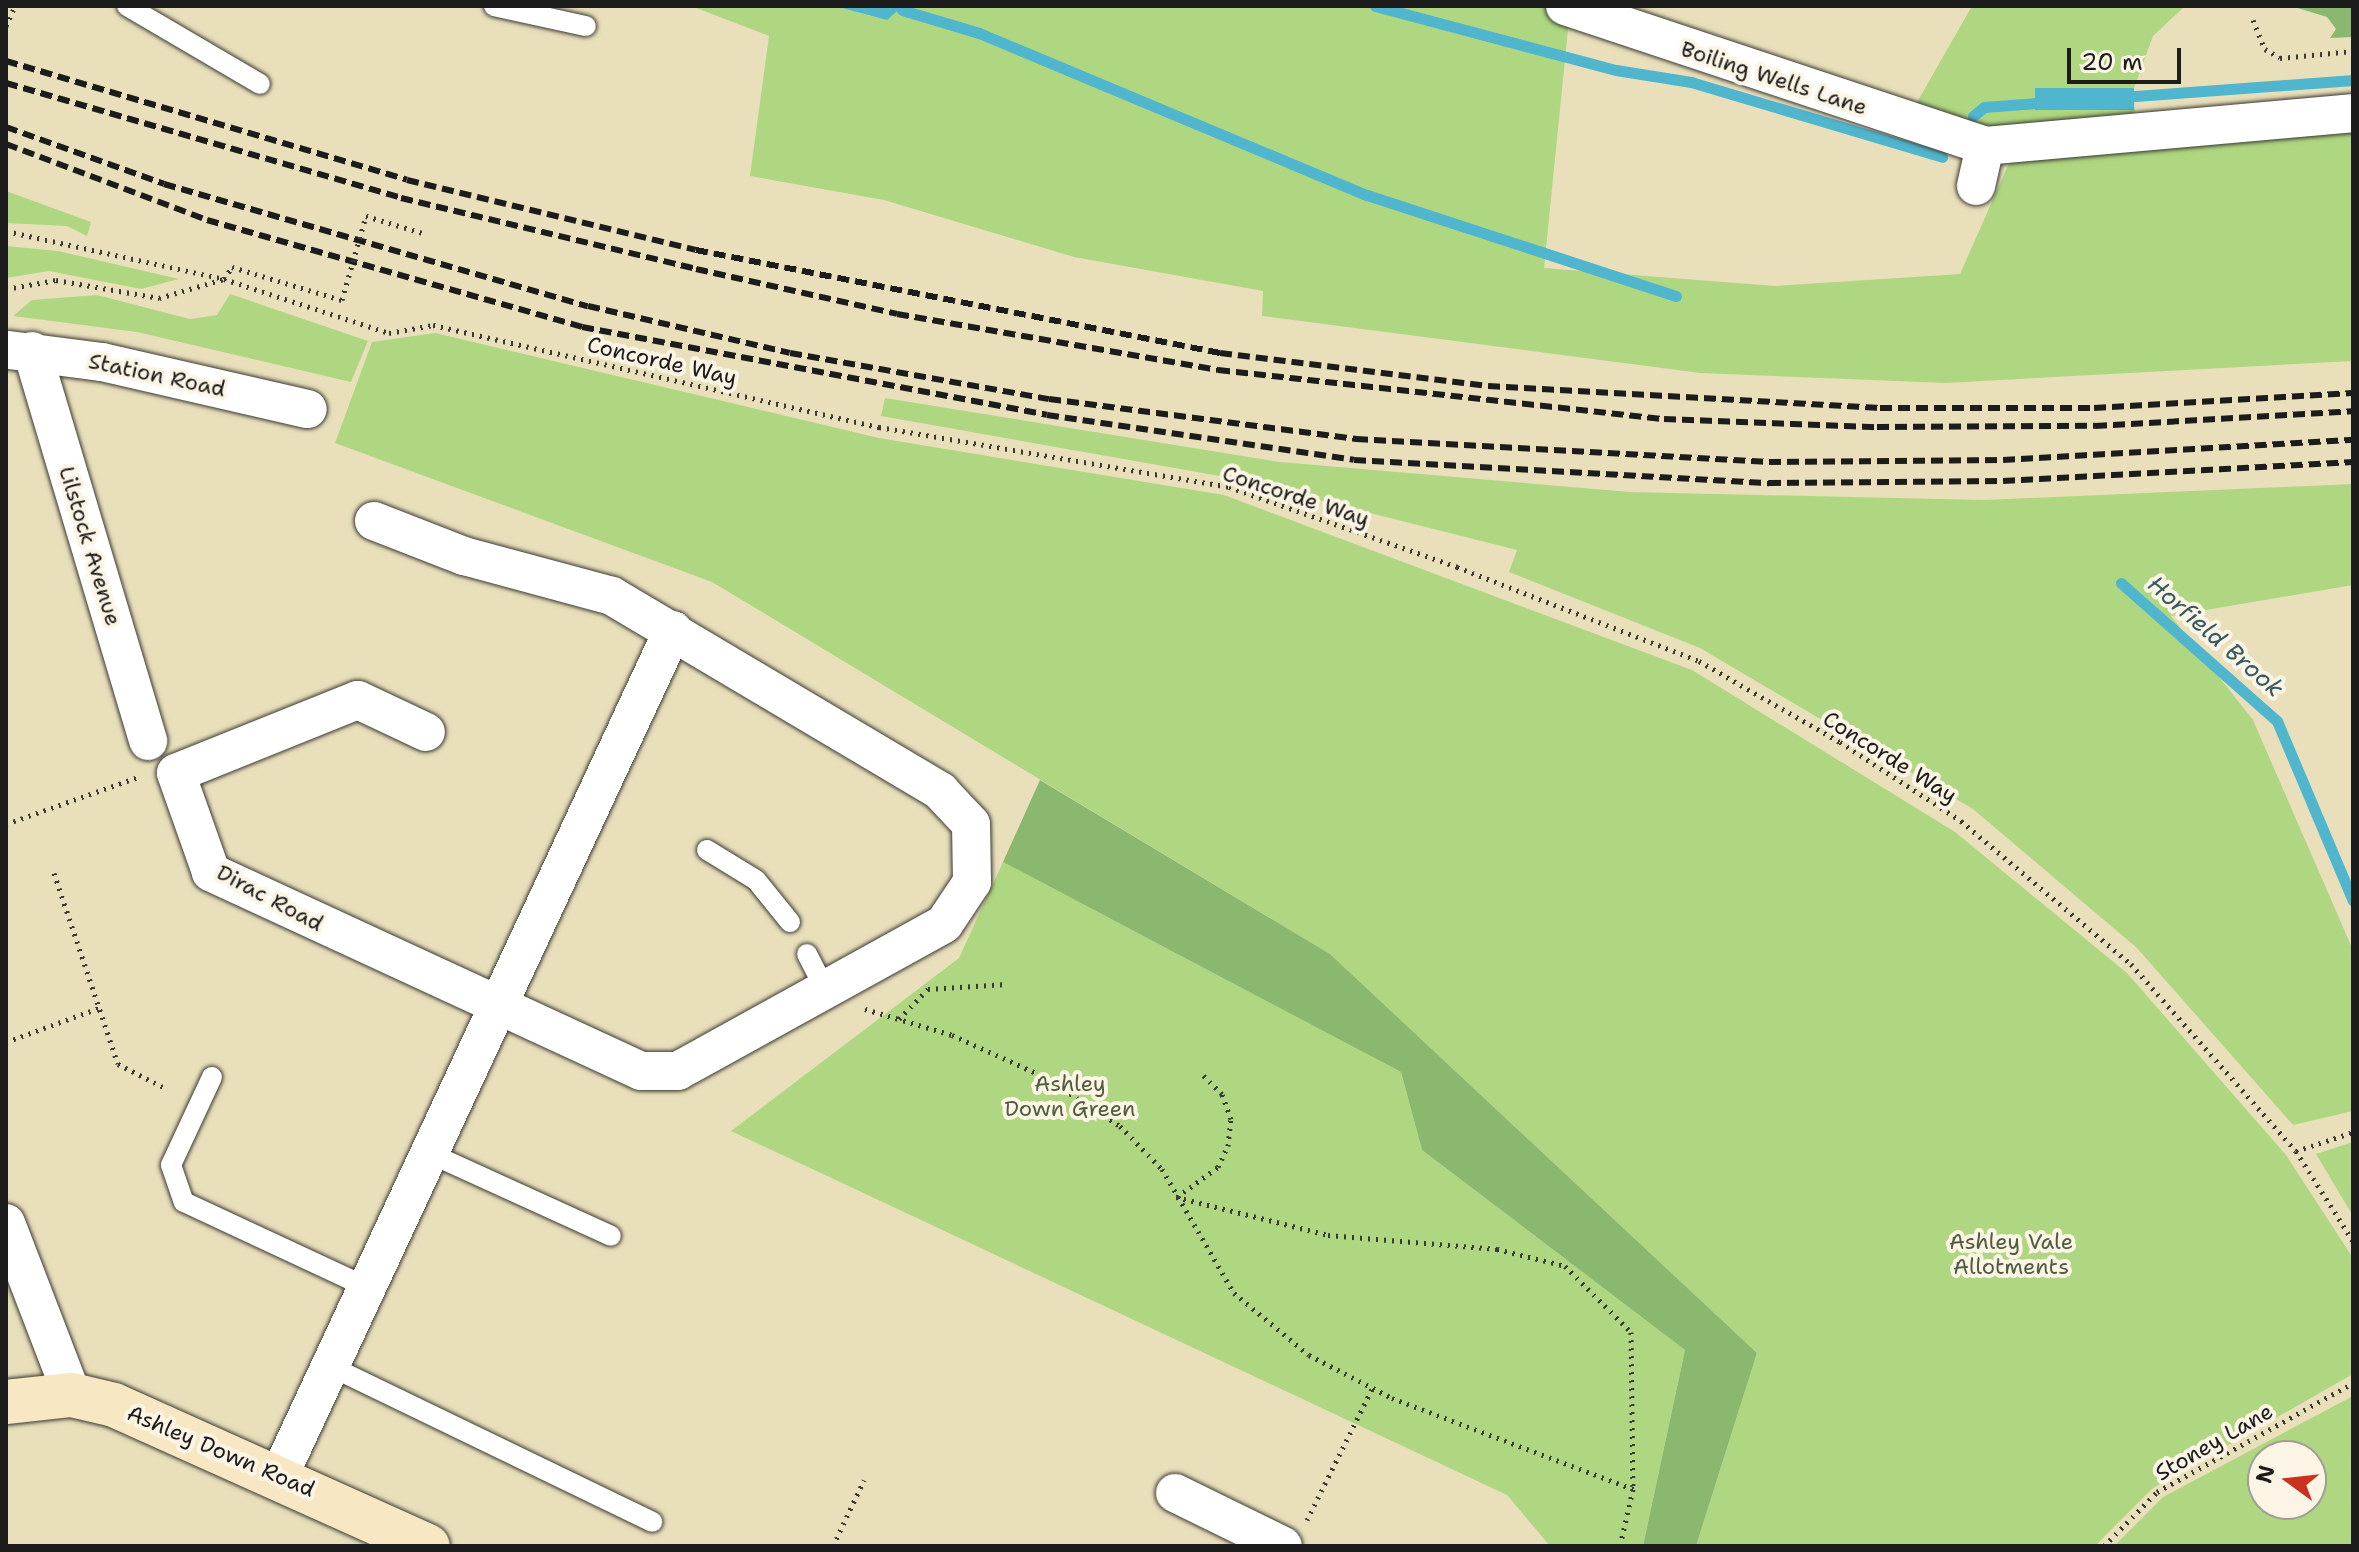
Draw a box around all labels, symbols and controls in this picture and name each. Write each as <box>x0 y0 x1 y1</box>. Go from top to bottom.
scale bar <box>2071 32 2185 82</box>
street label: Boiling Wells Lane <box>1678 35 1870 121</box>
text: 20 m <box>2081 46 2143 78</box>
street label: Concorde Way <box>585 331 739 391</box>
street label: Station Road <box>86 348 228 402</box>
street label: Concorde Way <box>1219 460 1373 532</box>
street label: Lilstock Avenue <box>53 463 127 629</box>
water label: Horfield Brook <box>2141 570 2289 704</box>
street label: Concorde Way <box>1818 705 1962 809</box>
street label: Dirac Road <box>212 859 328 937</box>
park label: Ashley Down Green <box>1004 1070 1136 1122</box>
park label: Ashley Vale Allotments <box>1949 1228 2073 1280</box>
street label: Stoney Lane <box>2151 1398 2277 1486</box>
street label: Ashley Down Road <box>123 1400 319 1502</box>
north arrow <box>2247 1440 2327 1520</box>
text: N <box>2249 1462 2282 1486</box>

